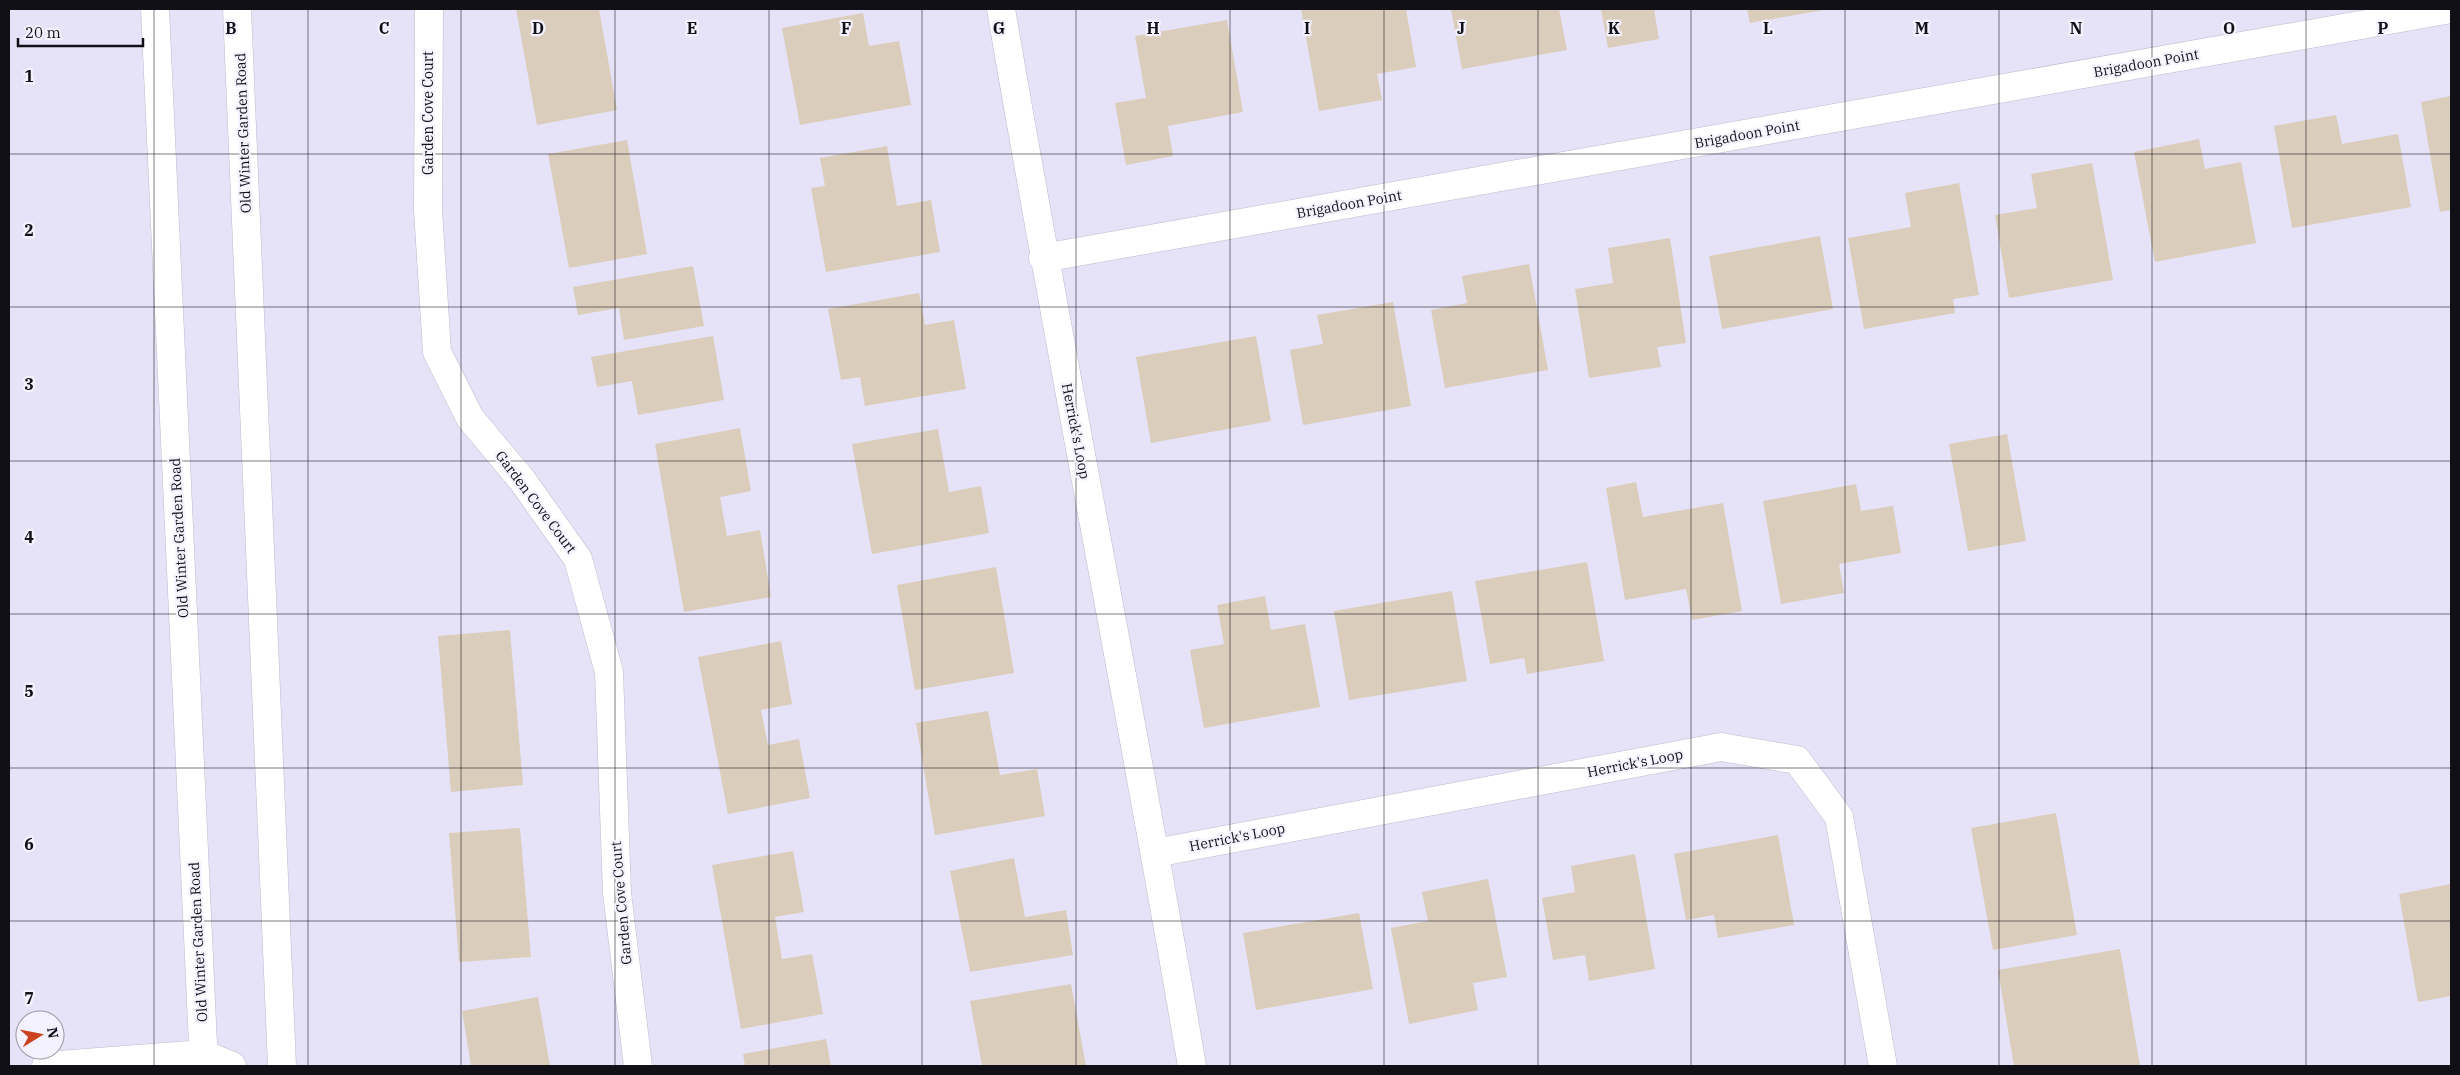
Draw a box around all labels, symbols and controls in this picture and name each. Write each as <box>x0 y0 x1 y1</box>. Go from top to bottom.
scale bar <box>18 15 142 47</box>
text: B <box>225 18 237 38</box>
text: C <box>379 18 389 38</box>
text: D <box>532 18 544 38</box>
text: E <box>687 18 697 38</box>
text: F <box>841 18 851 38</box>
text: G <box>993 18 1005 38</box>
text: H <box>1147 18 1160 38</box>
text: I <box>1304 18 1310 38</box>
text: J <box>1457 18 1465 38</box>
text: K <box>1608 18 1621 38</box>
text: L <box>1763 18 1773 38</box>
text: M <box>1915 18 1929 38</box>
text: N <box>2070 18 2082 38</box>
text: O <box>2223 18 2235 38</box>
text: P <box>2378 18 2389 38</box>
text: 20 m <box>25 23 61 42</box>
street label: Brigadoon Point <box>2092 45 2200 81</box>
street label: Garden Cove Court <box>419 51 437 175</box>
street label: Old Winter Garden Road <box>231 52 255 213</box>
text: 1 <box>24 66 34 86</box>
street label: Brigadoon Point <box>1693 116 1801 152</box>
street label: Brigadoon Point <box>1295 186 1403 222</box>
text: 2 <box>24 220 34 240</box>
text: 3 <box>24 374 34 394</box>
street label: Herrick's Loop <box>1058 382 1094 480</box>
street label: Garden Cove Court <box>492 447 580 557</box>
street label: Old Winter Garden Road <box>166 457 192 618</box>
text: 4 <box>24 527 34 547</box>
text: 5 <box>24 681 34 701</box>
street label: Herrick's Loop <box>1586 745 1684 781</box>
street label: Herrick's Loop <box>1188 819 1286 855</box>
text: 6 <box>24 834 34 854</box>
street label: Garden Cove Court <box>607 840 635 965</box>
street label: Old Winter Garden Road <box>185 861 211 1022</box>
text: 7 <box>24 988 34 1008</box>
north arrow <box>15 1010 65 1060</box>
text: N <box>43 1026 63 1040</box>

